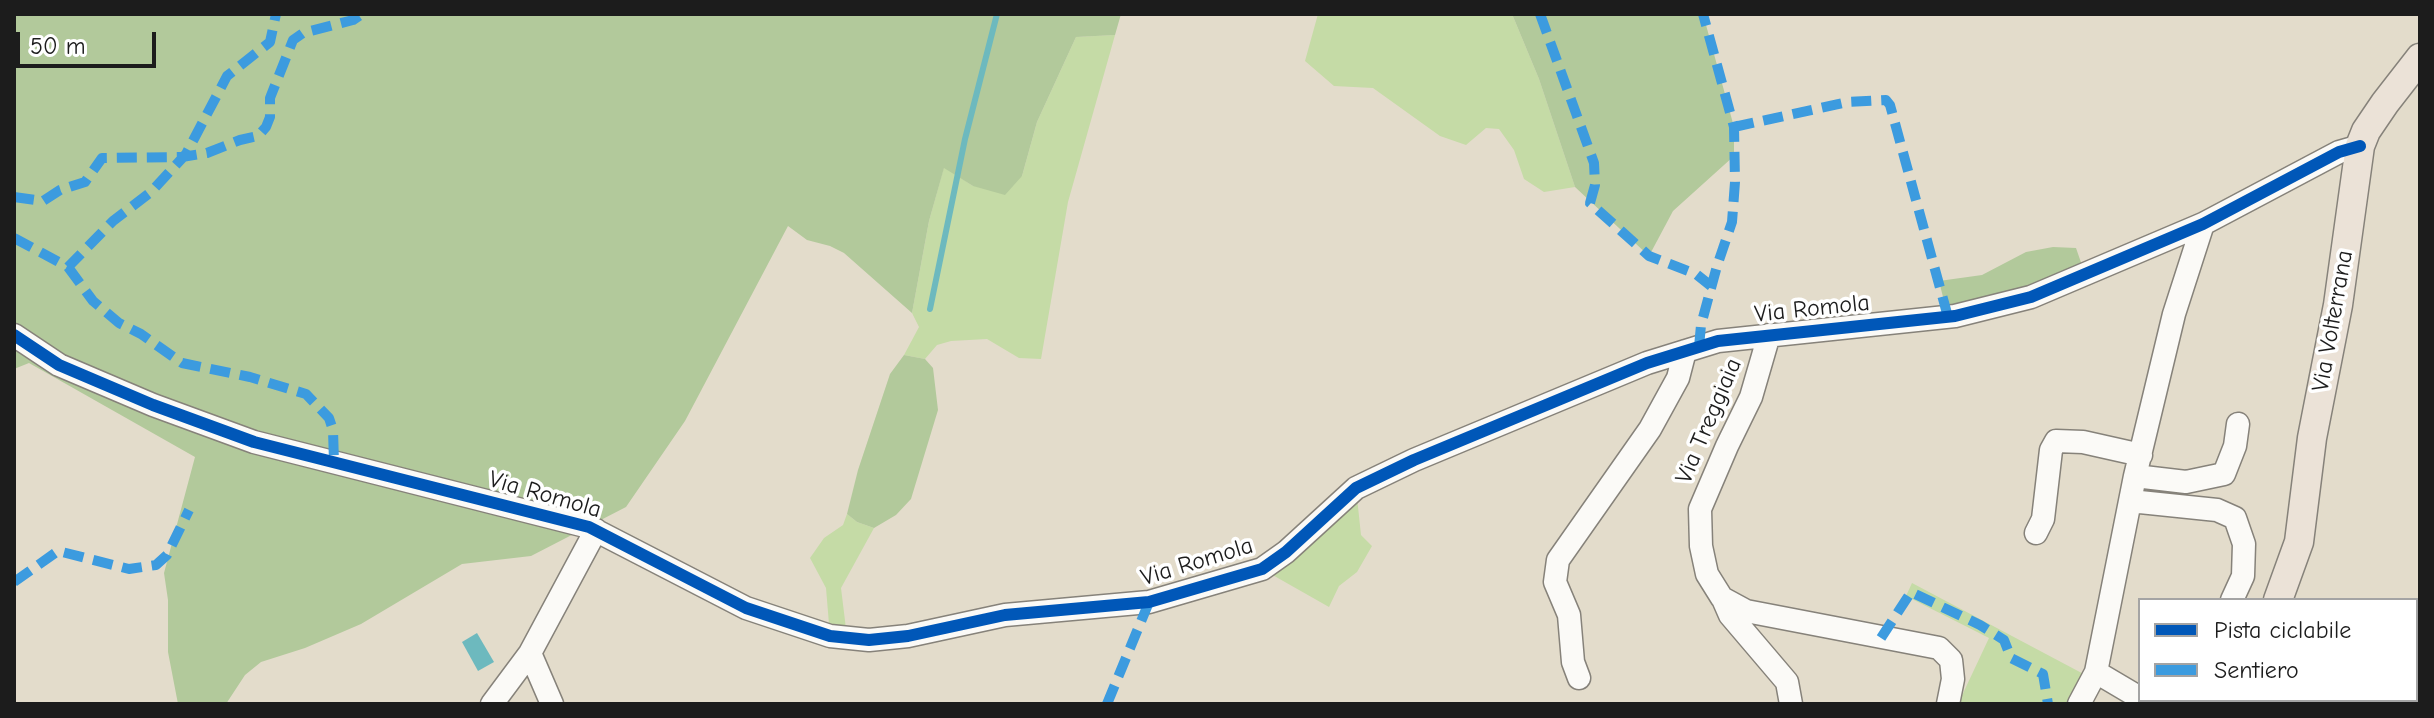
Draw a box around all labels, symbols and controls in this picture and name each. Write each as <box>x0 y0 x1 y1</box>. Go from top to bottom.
scale bar <box>20 16 160 66</box>
text: 50 m <box>30 32 86 60</box>
street label: Via Volterrana <box>2306 248 2360 394</box>
street label: Via Romola <box>1753 289 1871 329</box>
street label: Via Treggiaia <box>1670 354 1748 488</box>
street label: Via Romola <box>485 465 605 525</box>
street label: Via Romola <box>1138 531 1256 593</box>
legend <box>2138 598 2418 702</box>
text: Pista ciclabile <box>2214 616 2351 644</box>
text: Sentiero <box>2214 656 2299 684</box>

